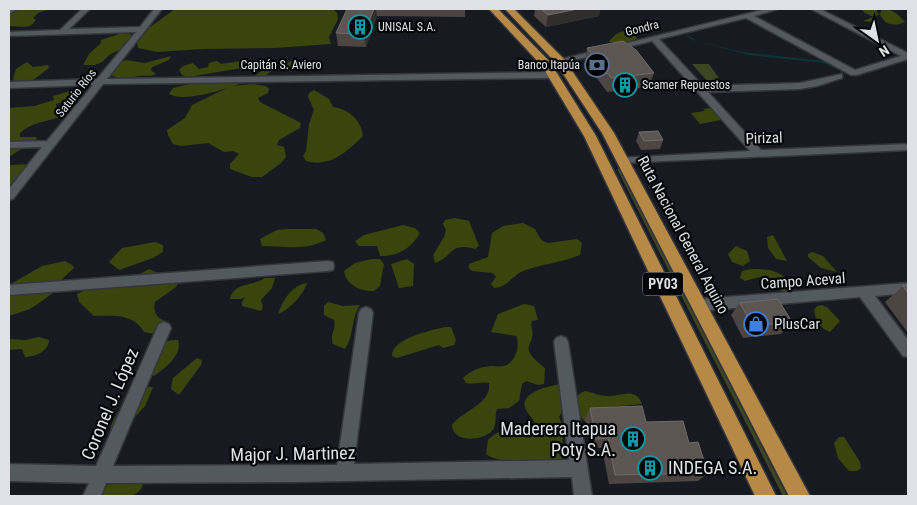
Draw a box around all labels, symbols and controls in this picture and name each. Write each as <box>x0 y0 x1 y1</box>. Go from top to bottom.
building icon: UNISAL S.A. <box>347 14 373 40</box>
north arrow <box>852 15 902 65</box>
street label: Gondra <box>624 17 660 39</box>
place label: UNISAL S.A. <box>378 20 436 34</box>
text: N <box>876 42 892 60</box>
bank icon: Banco Itapúa <box>584 52 610 78</box>
street label: Capitán S. Aviero <box>241 58 321 72</box>
place label: Banco Itapúa <box>518 58 580 72</box>
street label: Saturio Ríos <box>53 66 99 120</box>
building icon: Scamer Repuestos <box>612 72 638 98</box>
place label: Scamer Repuestos <box>642 78 730 92</box>
street label: Pirizal <box>745 128 783 148</box>
street label: Ruta Nacional General Aquino <box>634 153 732 317</box>
street label: Campo Aceval <box>760 269 846 293</box>
road number: PY03 <box>643 272 683 296</box>
shop icon: PlusCar <box>743 311 769 337</box>
place label: PlusCar <box>774 315 821 333</box>
street label: Coronel J. López <box>77 345 143 463</box>
place label: Maderera Itapua Poty S.A. <box>500 418 616 460</box>
building icon: Maderera Itapua Poty S.A. <box>620 426 646 452</box>
street label: Major J. Martinez <box>230 442 356 465</box>
building icon: INDEGA S.A. <box>637 455 663 481</box>
place label: INDEGA S.A. <box>668 457 757 478</box>

